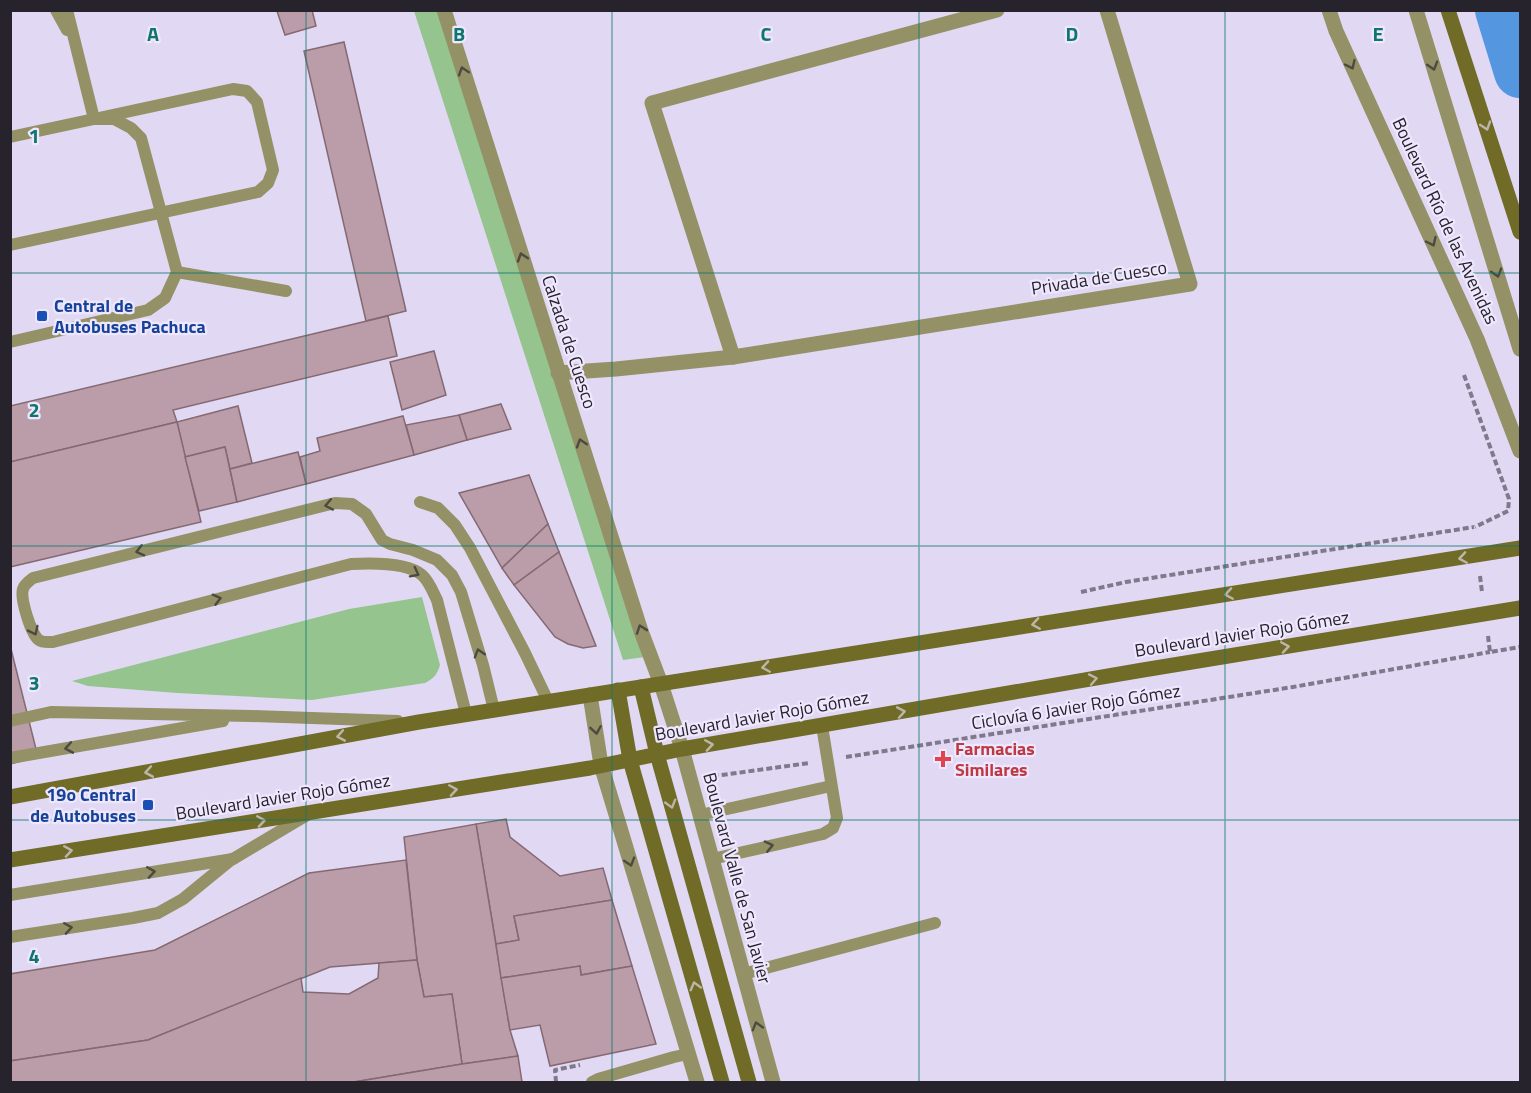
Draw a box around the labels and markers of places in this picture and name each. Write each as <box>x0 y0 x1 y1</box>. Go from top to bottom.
place label: Central de Autobuses Pachuca <box>54 292 206 340</box>
marker: Central de Autobuses Pachuca <box>35 309 49 323</box>
place label: Farmacias Similares <box>955 735 1035 783</box>
marker: Farmacias Similares <box>936 752 950 766</box>
place label: 19o Central de Autobuses <box>30 781 136 829</box>
marker: 19o Central de Autobuses <box>141 798 155 812</box>

